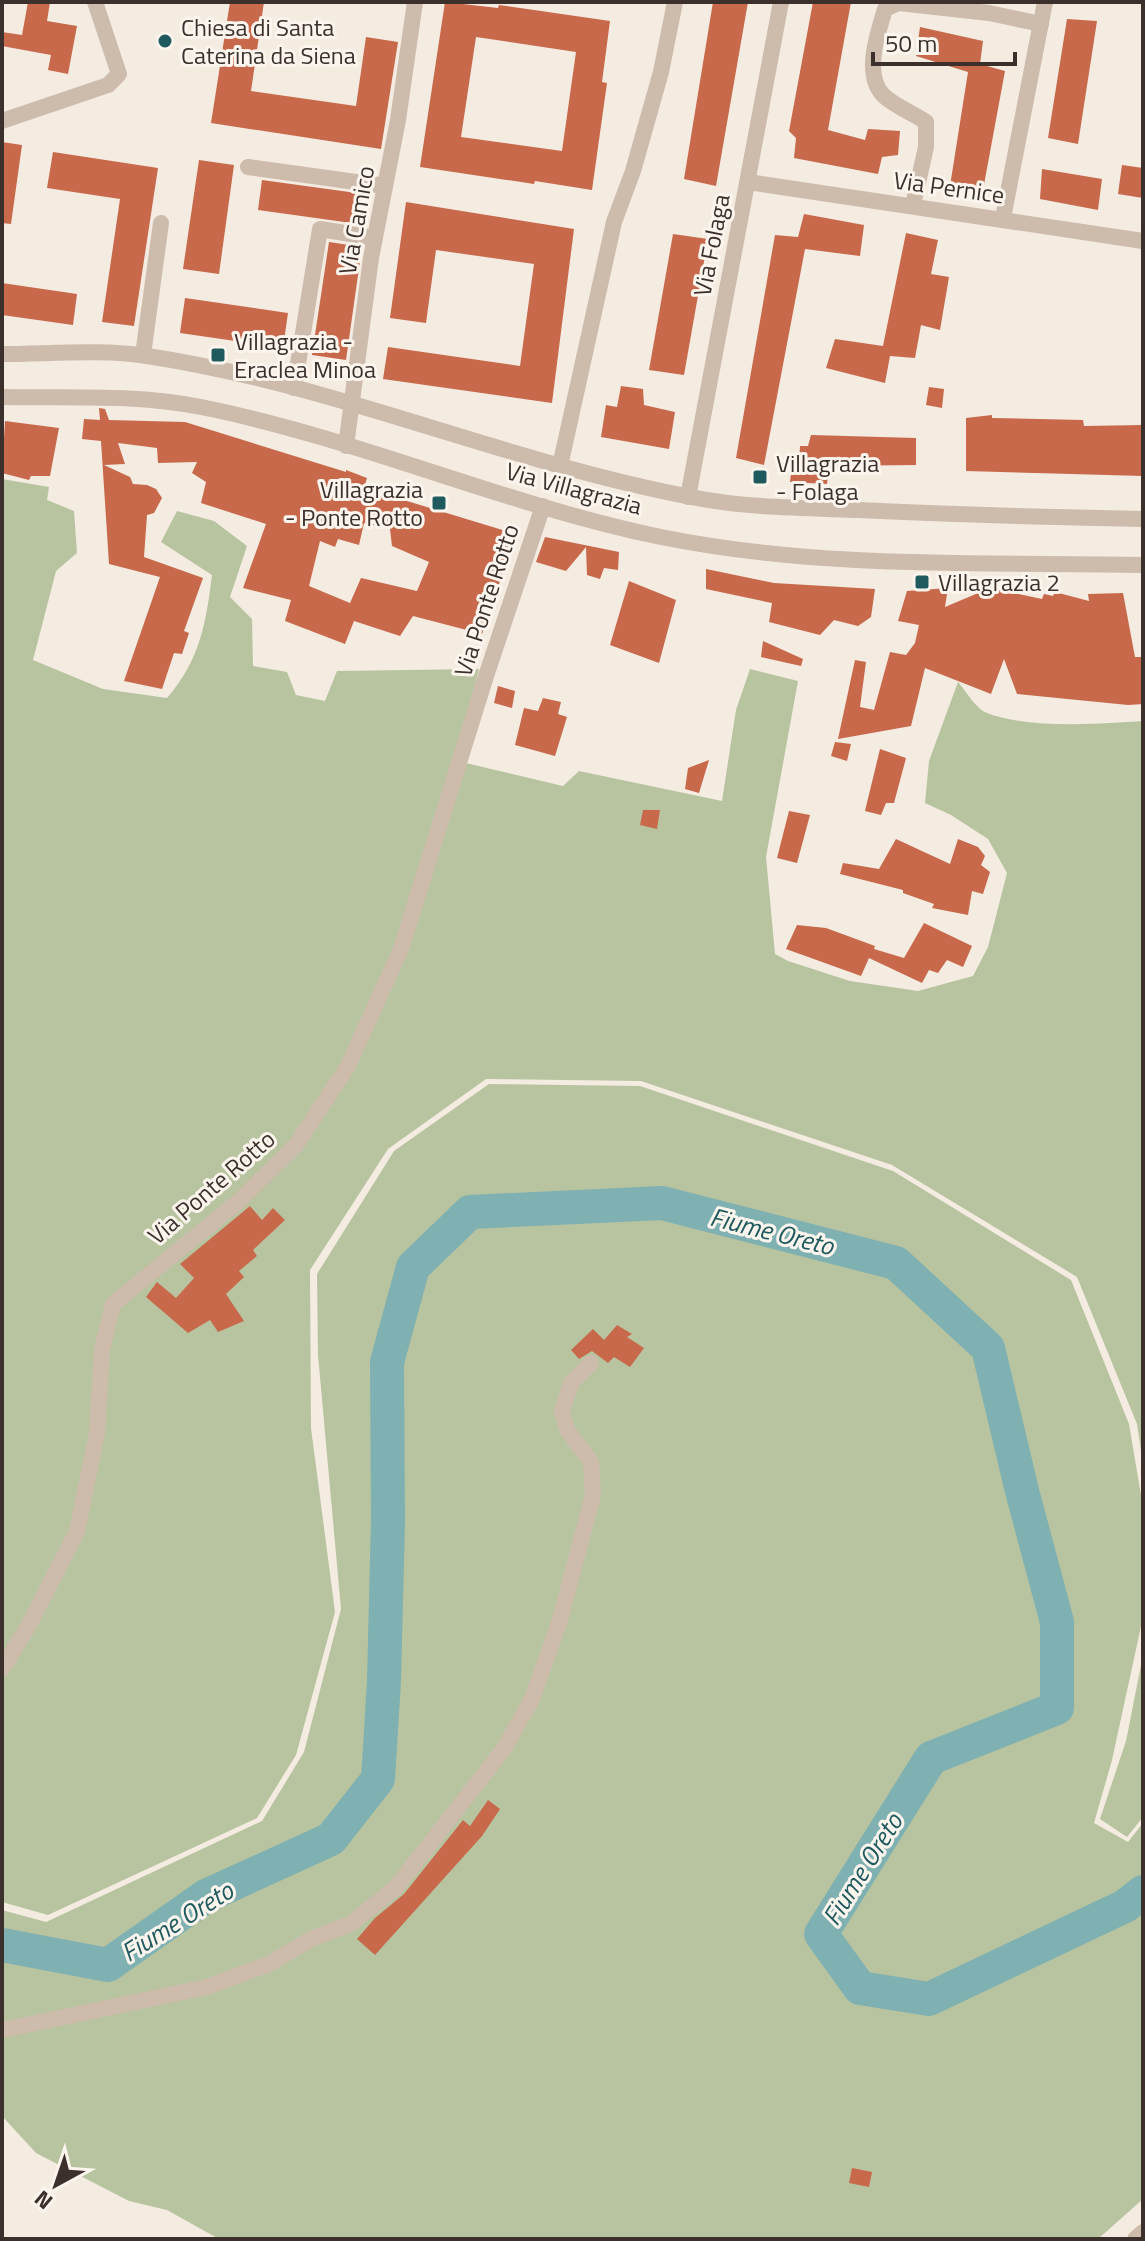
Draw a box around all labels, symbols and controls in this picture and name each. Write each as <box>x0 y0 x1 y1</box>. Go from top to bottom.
place label: Chiesa di Santa Caterina da Siena <box>181 9 356 73</box>
scale bar <box>873 16 1015 66</box>
text: 50 m <box>885 25 937 61</box>
marker: Chiesa di Santa Caterina da Siena <box>156 32 174 50</box>
street label: Via Pernice <box>891 161 1007 213</box>
street label: Via Camico <box>329 163 383 277</box>
street label: Via Folaga <box>683 191 739 299</box>
place label: Villagrazia - Eraclea Minoa <box>234 323 376 387</box>
marker: Villagrazia - Eraclea Minoa <box>209 346 227 364</box>
place label: Villagrazia - Folaga <box>776 445 879 509</box>
street label: Via Villagrazia <box>502 453 646 523</box>
marker: Villagrazia - Folaga <box>751 468 769 486</box>
place label: Villagrazia - Ponte Rotto <box>285 471 423 535</box>
marker: Villagrazia - Ponte Rotto <box>430 494 448 512</box>
street label: Via Ponte Rotto <box>444 519 528 681</box>
place label: Villagrazia 2 <box>938 564 1060 600</box>
marker: Villagrazia 2 <box>913 573 931 591</box>
street label: Via Ponte Rotto <box>139 1121 283 1253</box>
water label: Fiume Oreto <box>706 1197 839 1265</box>
water label: Fiume Oreto <box>812 1804 913 1933</box>
water label: Fiume Oreto <box>113 1870 242 1971</box>
north arrow <box>16 2145 96 2225</box>
text: N <box>26 2182 60 2218</box>

